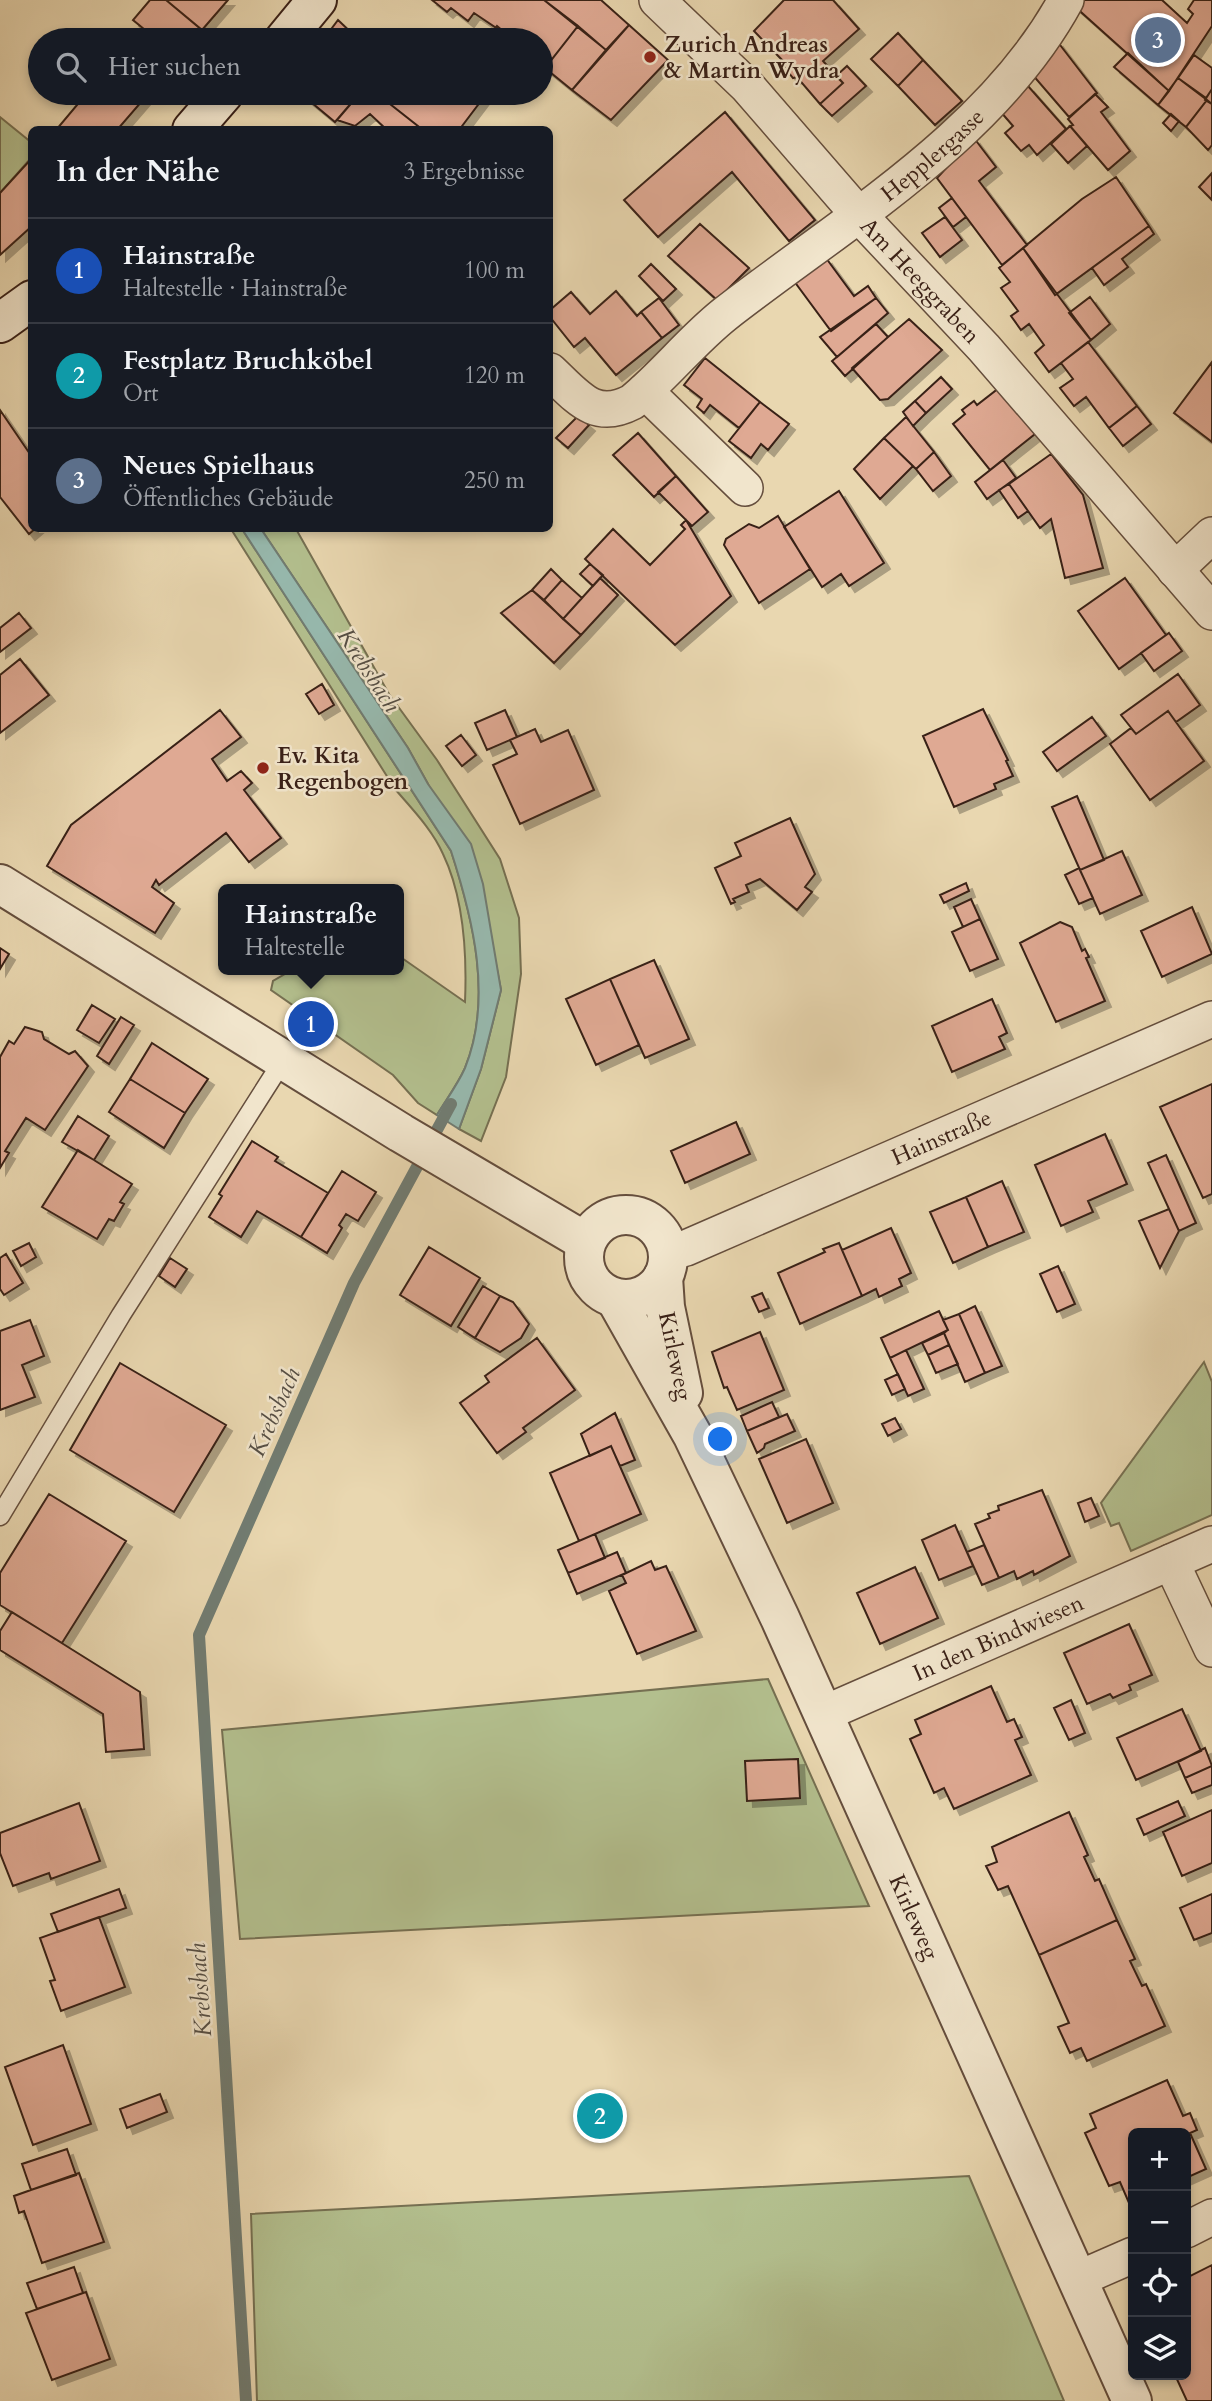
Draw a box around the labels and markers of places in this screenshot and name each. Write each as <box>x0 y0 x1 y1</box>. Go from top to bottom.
pin: 3 <box>1135 14 1181 66</box>
place label: Zurich Andreas & Martin Wydra <box>664 29 840 86</box>
marker: Zurich Andreas & Martin Wydra <box>642 49 658 65</box>
place label: Ev. Kita Regenbogen <box>277 740 409 797</box>
marker: Ev. Kita Regenbogen <box>255 760 271 776</box>
pin: 1 <box>288 998 334 1050</box>
pin: 2 <box>577 2090 623 2142</box>

